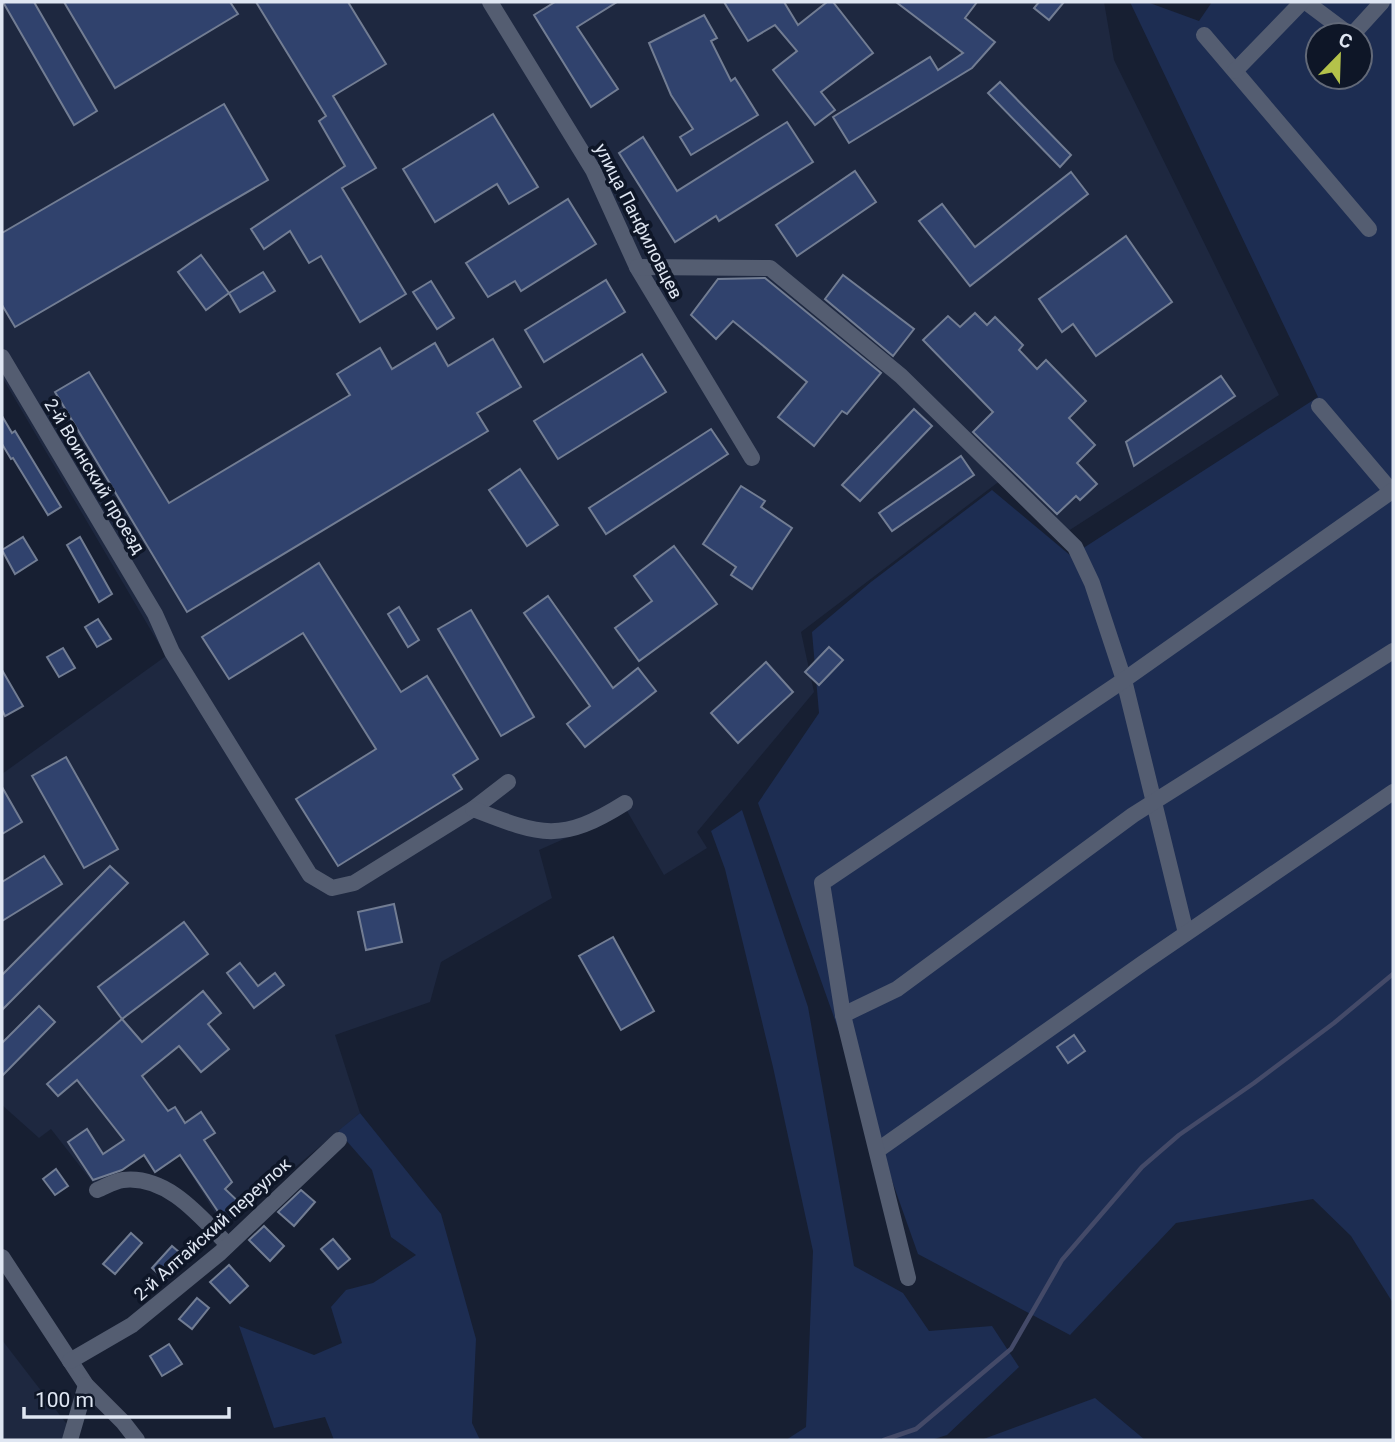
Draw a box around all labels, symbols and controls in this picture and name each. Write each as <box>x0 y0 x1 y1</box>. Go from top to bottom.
north arrow <box>1304 21 1374 91</box>
text: С <box>1335 28 1356 54</box>
street label: улица Панфиловцев <box>591 140 687 302</box>
street label: 2-й Воинский проезд <box>40 395 150 557</box>
street label: 2-й Алтайский переулок <box>129 1153 295 1305</box>
scale bar <box>24 1376 229 1420</box>
text: 100 m <box>35 1388 94 1412</box>

